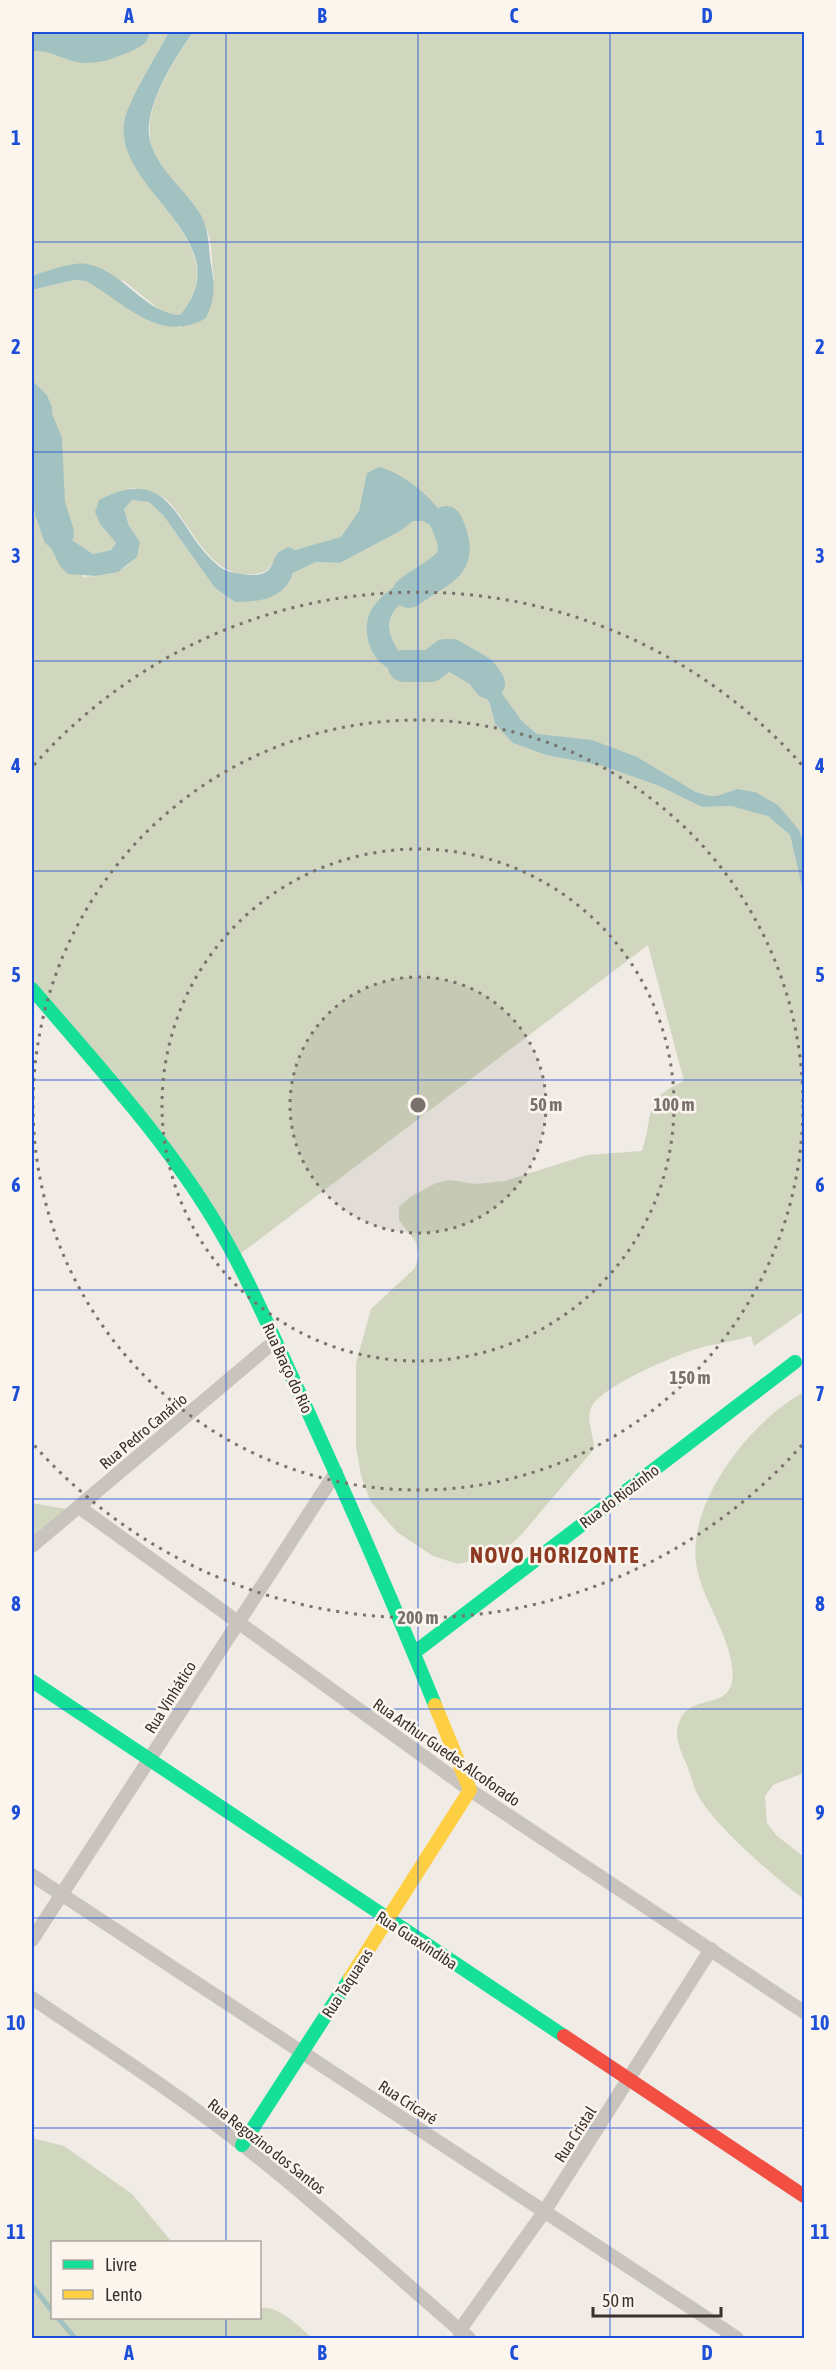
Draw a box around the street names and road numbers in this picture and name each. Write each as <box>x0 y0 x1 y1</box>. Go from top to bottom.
street label: Rua Braço do Rio <box>258 1320 317 1416</box>
street label: Rua Pedro Canário <box>96 1389 190 1473</box>
street label: Rua do Riozinho <box>576 1460 662 1532</box>
street label: Rua Vinhático <box>141 1658 199 1736</box>
street label: Rua Arthur Guedes Alcoforado <box>370 1694 524 1810</box>
street label: Rua Guaxindiba <box>373 1907 461 1973</box>
street label: Rua Taquaras <box>318 1945 377 2022</box>
street label: Rua Cricaré <box>375 2076 441 2128</box>
street label: Rua Regozino dos Santos <box>204 2095 330 2198</box>
street label: Rua Cristal <box>550 2102 600 2165</box>

